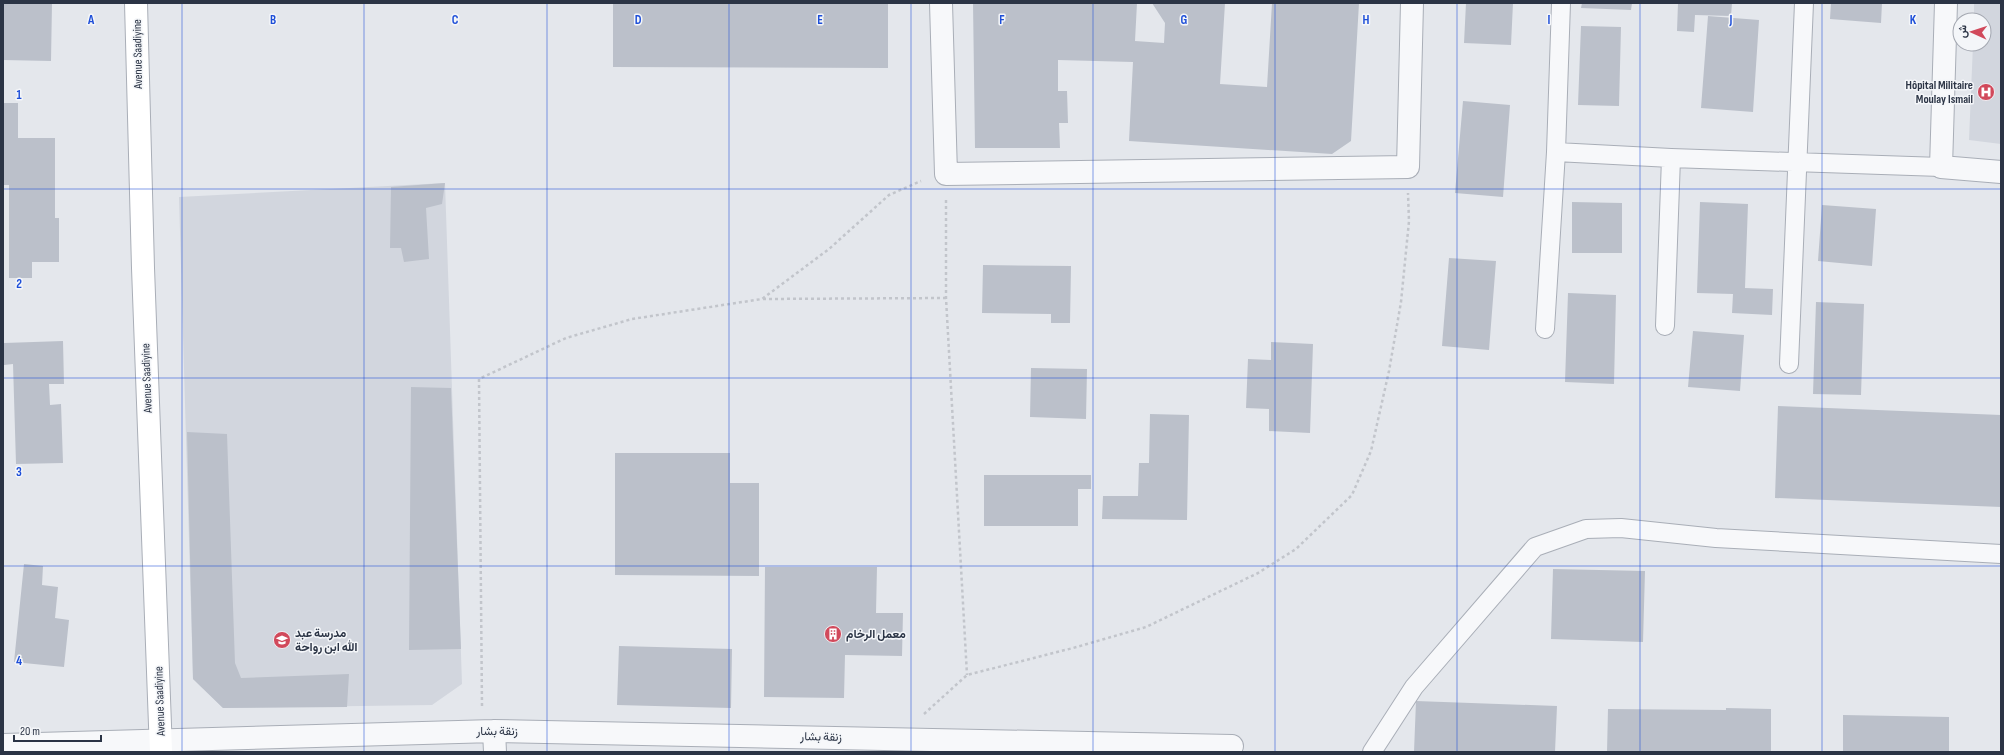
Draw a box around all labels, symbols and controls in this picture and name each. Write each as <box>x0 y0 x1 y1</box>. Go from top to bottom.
text: A <box>87 12 95 28</box>
text: B <box>270 12 276 28</box>
text: C <box>452 12 459 28</box>
text: D <box>635 12 642 28</box>
text: E <box>817 12 823 28</box>
text: F <box>999 12 1005 28</box>
text: G <box>1181 12 1188 28</box>
text: H <box>1363 12 1370 28</box>
text: I <box>1548 12 1551 28</box>
text: J <box>1729 12 1733 28</box>
text: K <box>1910 12 1917 28</box>
north arrow <box>1952 12 1992 52</box>
street label: Avenue Saadiyine <box>130 19 146 90</box>
text: ش <box>1956 25 1969 38</box>
place label: Hôpital Militaire Moulay Ismail <box>1906 78 1973 107</box>
hospital icon: Hôpital Militaire Moulay Ismail <box>1976 82 1996 102</box>
text: 1 <box>16 87 22 103</box>
text: 2 <box>16 276 22 292</box>
street label: Avenue Saadiyine <box>138 343 156 414</box>
text: 3 <box>16 464 22 480</box>
building icon: معمل الرخام <box>823 624 843 644</box>
place label: مدرسة عبد الله ابن رواحة <box>295 626 357 655</box>
place label: معمل الرخام <box>846 627 906 642</box>
school or university icon: مدرسة عبد الله ابن رواحة <box>272 630 292 650</box>
text: 4 <box>16 653 22 669</box>
street label: Avenue Saadiyine <box>151 666 169 737</box>
scale bar <box>14 717 101 743</box>
text: 20 m <box>20 724 40 739</box>
street label: زنقة بشار <box>475 724 518 739</box>
street label: زنقة بشار <box>799 729 842 745</box>

